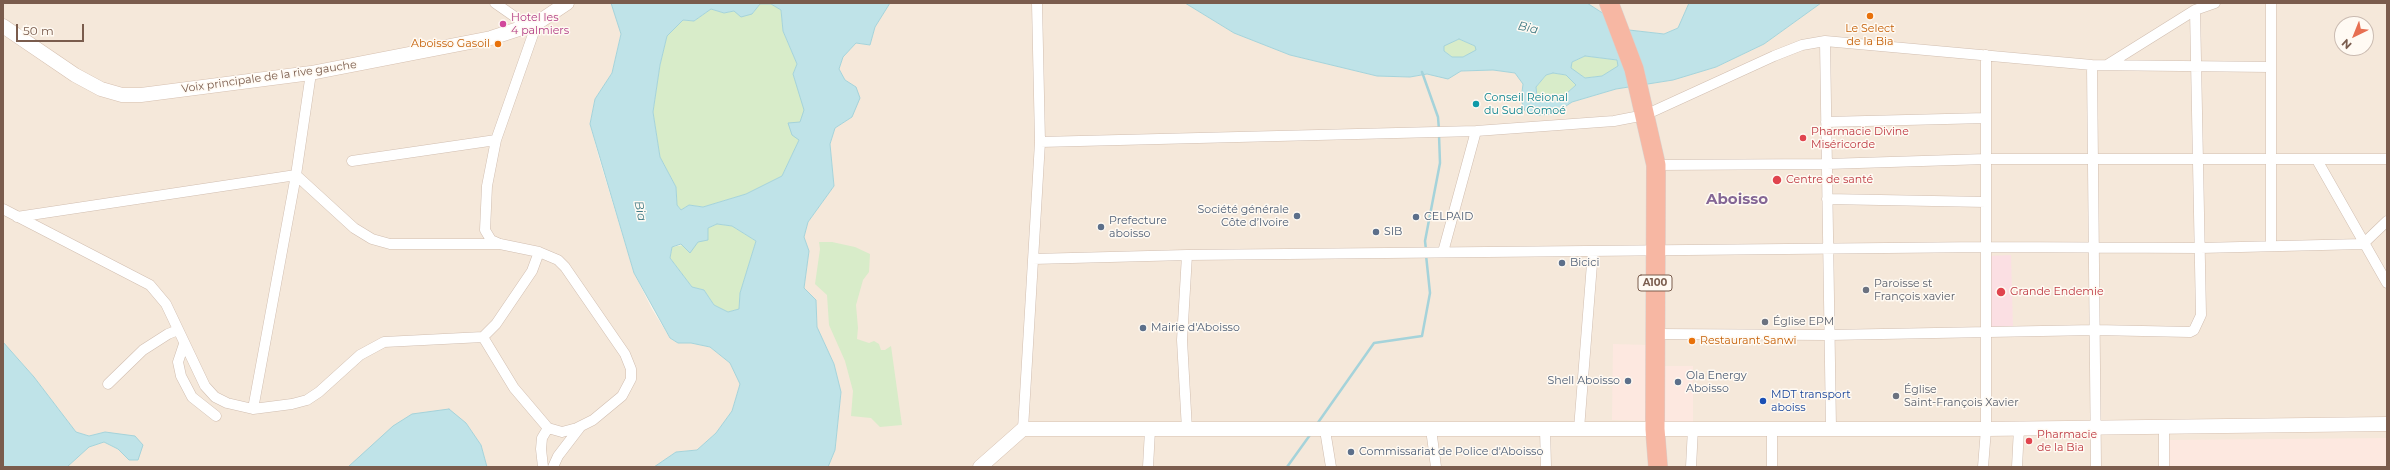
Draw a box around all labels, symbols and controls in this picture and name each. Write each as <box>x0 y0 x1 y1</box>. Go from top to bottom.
place label: Hotel les 4 palmiers <box>511 11 569 37</box>
marker: Le Select de la Bia <box>1865 11 1875 21</box>
scale bar <box>18 16 86 42</box>
north arrow <box>2334 16 2374 56</box>
marker: Hotel les 4 palmiers <box>498 19 508 29</box>
water label: Bia <box>1516 19 1540 37</box>
place label: Le Select de la Bia <box>1845 22 1895 48</box>
text: 50 m <box>23 23 54 38</box>
text: N <box>2338 36 2355 52</box>
place label: Aboisso Gasoil <box>411 37 490 51</box>
marker: Aboisso Gasoil <box>493 39 503 49</box>
street label: Voix principale de la rive gauche <box>181 58 357 96</box>
place label: Conseil Reional du Sud Comoé <box>1484 91 1568 117</box>
marker: Conseil Reional du Sud Comoé <box>1471 99 1481 109</box>
place label: Pharmacie Divine Miséricorde <box>1811 125 1909 151</box>
marker: Pharmacie Divine Miséricorde <box>1798 133 1808 143</box>
place label: Centre de santé <box>1786 173 1873 187</box>
marker: Centre de santé <box>1771 174 1783 186</box>
district label: Aboisso <box>1706 191 1768 209</box>
water label: Bia <box>631 200 649 222</box>
place label: Société générale Côte d’Ivoire <box>1198 203 1289 229</box>
place label: CELPAID <box>1424 210 1473 224</box>
marker: Société générale Côte d’Ivoire <box>1292 211 1302 221</box>
marker: CELPAID <box>1411 212 1421 222</box>
place label: Prefecture aboisso <box>1109 214 1167 240</box>
marker: Prefecture aboisso <box>1096 222 1106 232</box>
place label: SIB <box>1384 225 1402 239</box>
marker: SIB <box>1371 227 1381 237</box>
place label: Bicici <box>1570 256 1599 270</box>
marker: Bicici <box>1557 258 1567 268</box>
road number: A100 <box>1638 275 1672 291</box>
place label: Paroisse st François xavier <box>1874 277 1955 303</box>
marker: Paroisse st François xavier <box>1861 285 1871 295</box>
place label: Grande Endemie <box>2010 285 2104 299</box>
marker: Grande Endemie <box>1995 286 2007 298</box>
place label: Église EPM <box>1773 315 1834 329</box>
marker: Église EPM <box>1760 317 1770 327</box>
place label: Mairie d'Aboisso <box>1151 321 1240 335</box>
marker: Mairie d'Aboisso <box>1138 323 1148 333</box>
place label: Restaurant Sanwi <box>1700 334 1797 348</box>
marker: Restaurant Sanwi <box>1687 336 1697 346</box>
place label: Ola Energy Aboisso <box>1686 369 1747 395</box>
place label: Shell Aboisso <box>1548 374 1620 388</box>
marker: Shell Aboisso <box>1623 376 1633 386</box>
marker: Ola Energy Aboisso <box>1673 377 1683 387</box>
place label: Église Saint-François Xavier <box>1904 383 2019 409</box>
place label: MDT transport aboiss <box>1771 388 1851 414</box>
marker: Église Saint-François Xavier <box>1891 391 1901 401</box>
marker: MDT transport aboiss <box>1758 396 1768 406</box>
place label: Pharmacie de la Bia <box>2037 428 2097 454</box>
marker: Pharmacie de la Bia <box>2024 436 2034 446</box>
place label: Commissariat de Police d'Aboisso <box>1359 445 1543 459</box>
marker: Commissariat de Police d'Aboisso <box>1346 447 1356 457</box>

